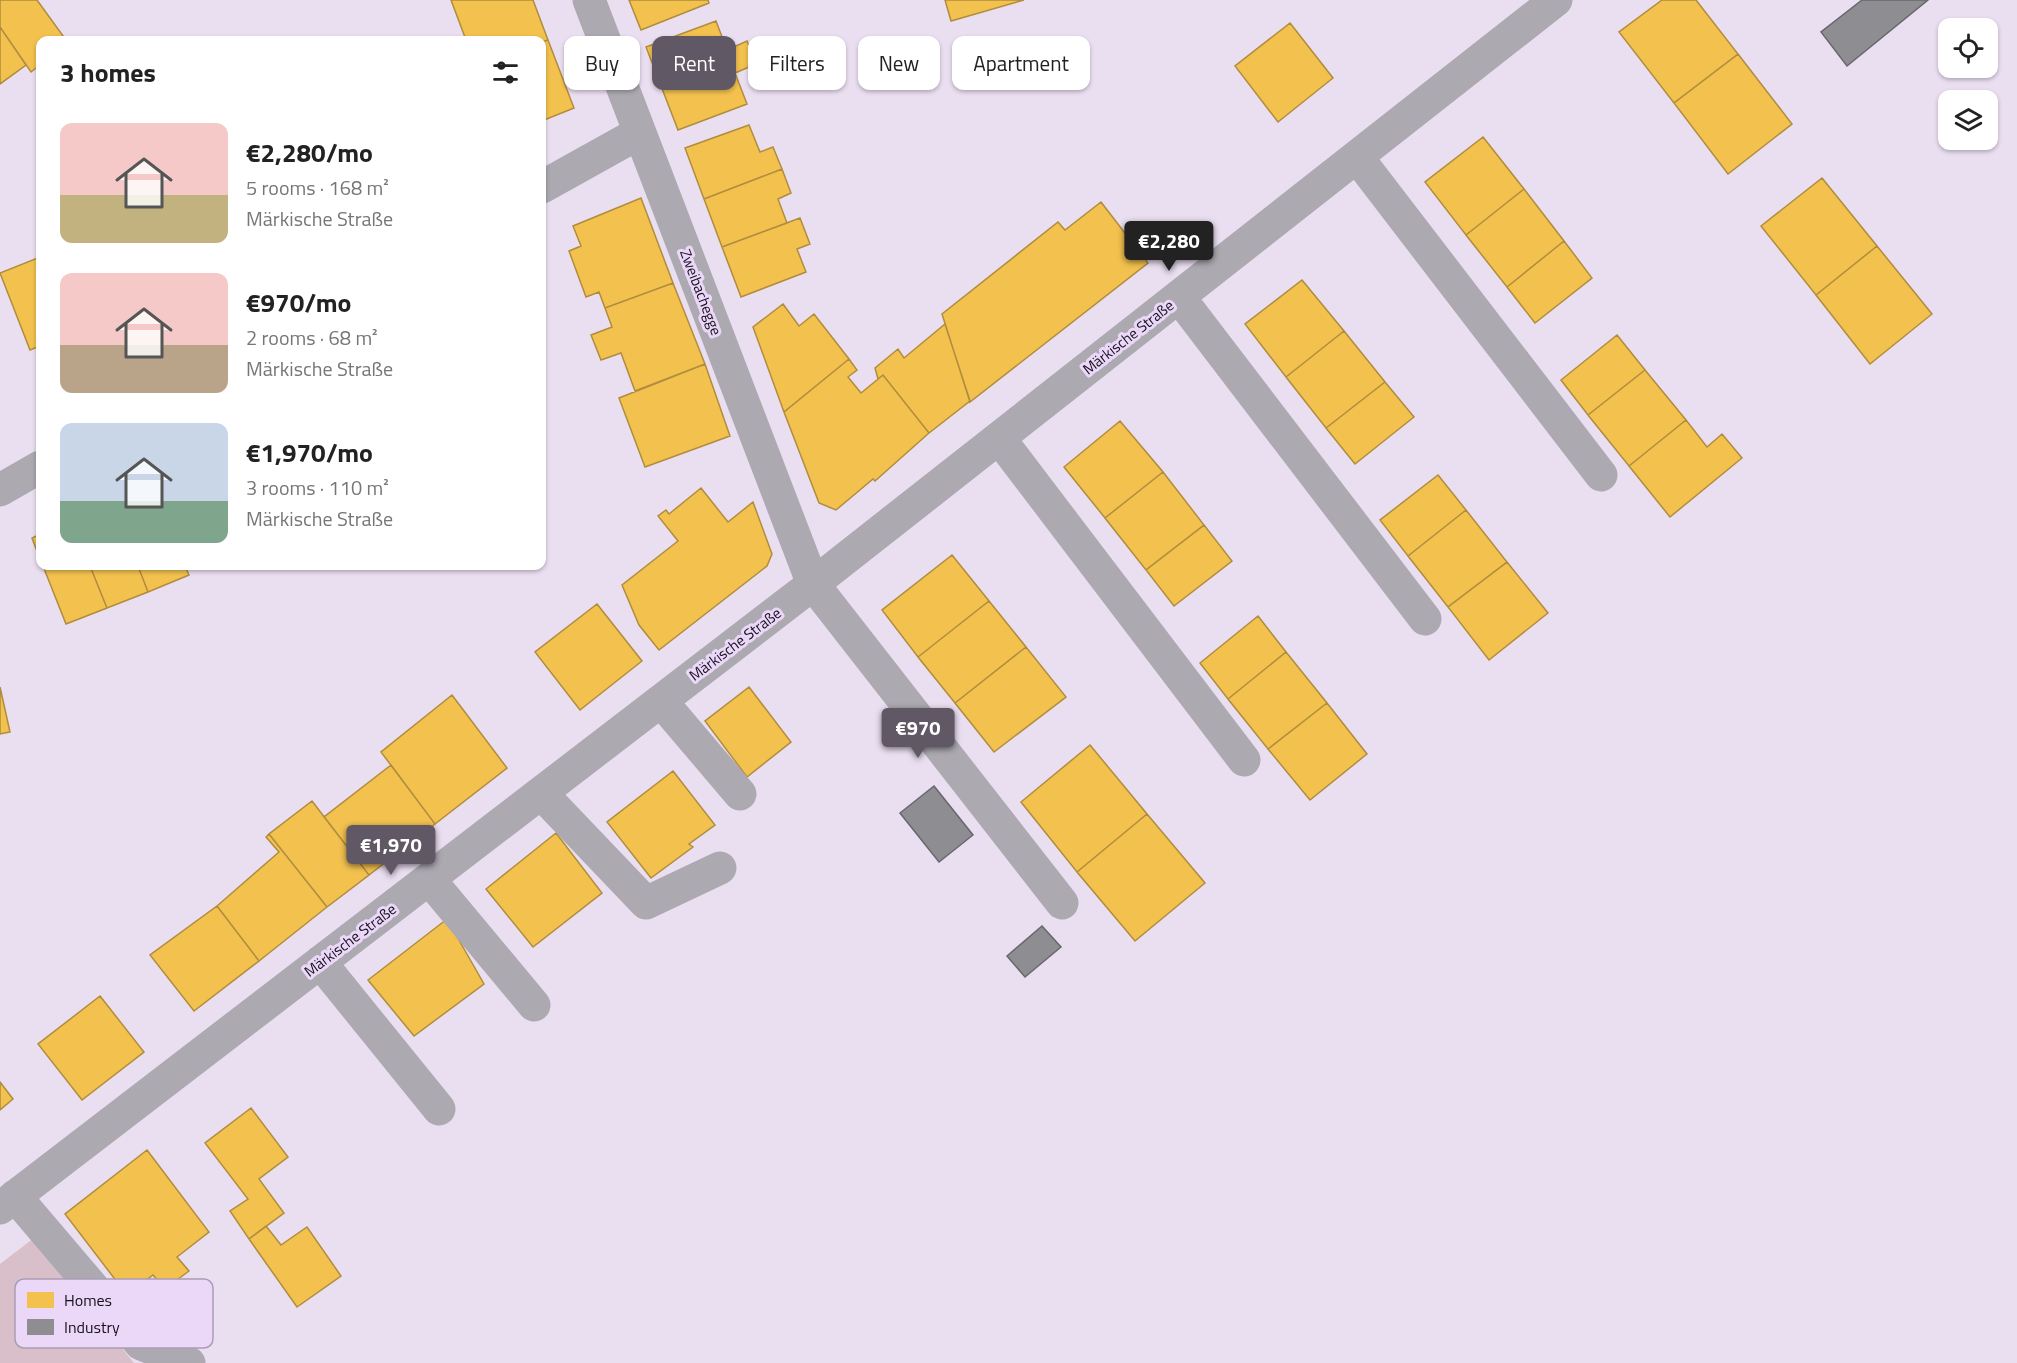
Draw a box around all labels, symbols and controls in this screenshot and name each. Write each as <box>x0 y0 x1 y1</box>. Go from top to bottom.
map controls <box>1938 18 1998 150</box>
button: locate <box>1938 18 1998 78</box>
chip: Buy <box>564 36 640 90</box>
chip: Rent <box>652 36 736 90</box>
chip: Filters <box>748 36 846 90</box>
chip: New <box>858 36 940 90</box>
chip: Apartment <box>952 36 1090 90</box>
text: 3 homes <box>60 53 156 92</box>
icon: filters <box>489 56 522 89</box>
button: layers <box>1938 90 1998 150</box>
text: €2,280/mo <box>246 133 373 172</box>
icon: home <box>108 147 180 219</box>
text: 5 rooms · 168 m² <box>246 172 389 203</box>
text: Märkische Straße <box>246 203 393 234</box>
pin: €2,280 <box>1120 221 1218 272</box>
text: €2,280 <box>1138 225 1200 256</box>
street label: Zweibachegge <box>674 246 728 338</box>
text: €970/mo <box>246 283 351 322</box>
street label: Märkische Straße <box>1077 294 1179 380</box>
icon: home <box>108 297 180 369</box>
text: 2 rooms · 68 m² <box>246 322 378 353</box>
text: Märkische Straße <box>246 353 393 384</box>
text: €1,970/mo <box>246 433 373 472</box>
icon: home <box>108 447 180 519</box>
text: 3 rooms · 110 m² <box>246 472 389 503</box>
text: Märkische Straße <box>246 503 393 534</box>
street label: Märkische Straße <box>684 602 786 686</box>
pin: €970 <box>882 708 954 759</box>
text: €970 <box>896 712 940 743</box>
pin: €1,970 <box>342 825 440 876</box>
text: €1,970 <box>360 829 422 860</box>
street label: Märkische Straße <box>299 898 401 982</box>
legend <box>15 1279 213 1348</box>
text: Homes <box>64 1288 112 1312</box>
text: Industry <box>64 1315 120 1339</box>

